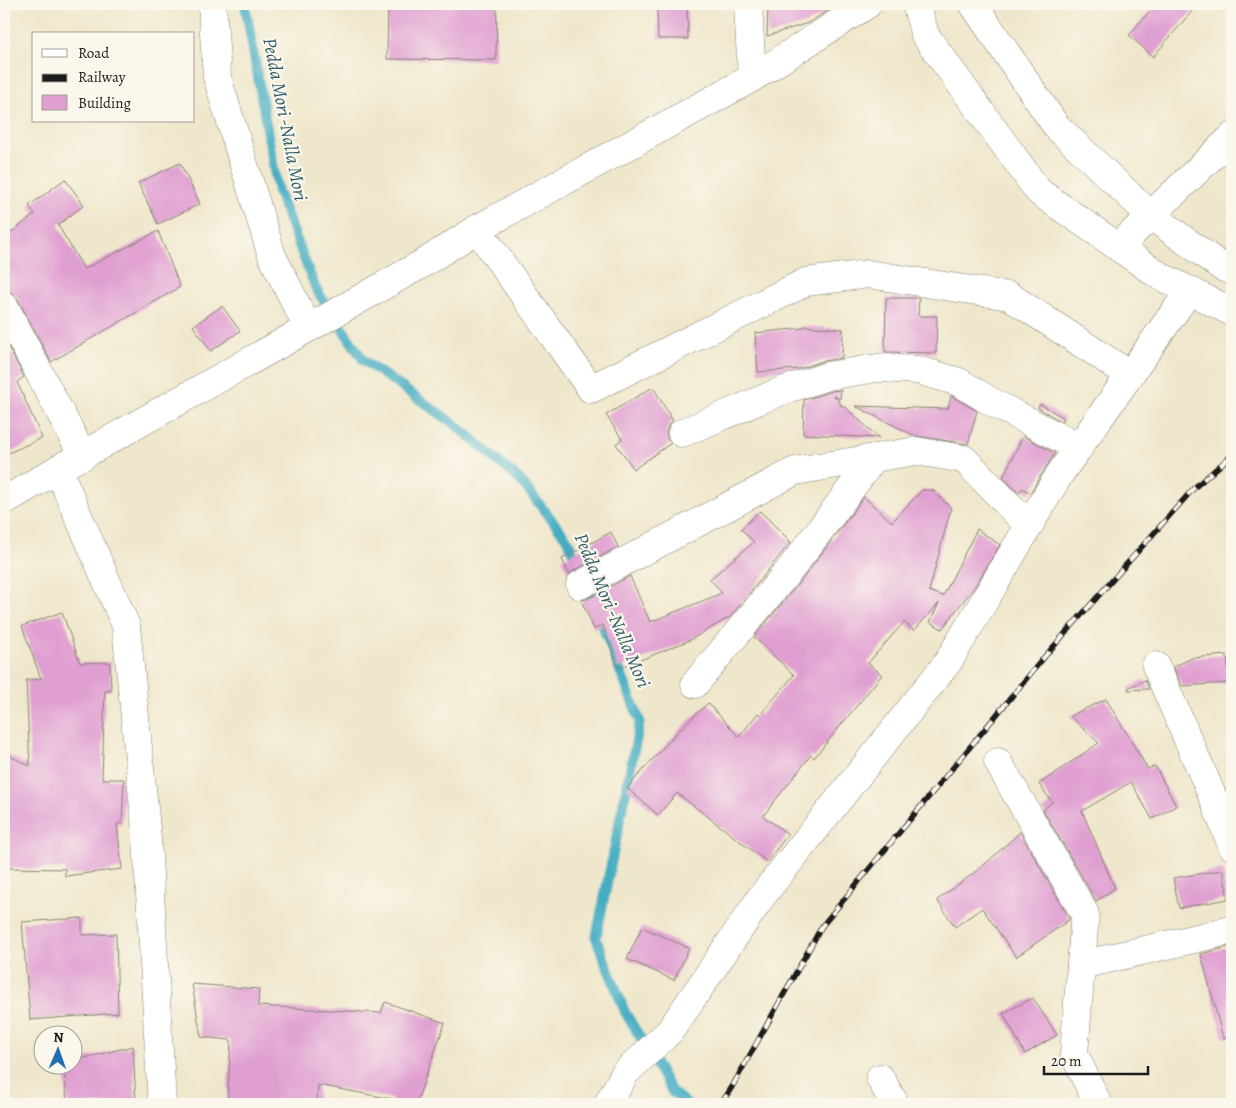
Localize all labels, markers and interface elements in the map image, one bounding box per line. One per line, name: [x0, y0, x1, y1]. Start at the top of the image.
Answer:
legend: [32, 32, 195, 122]
water label: Pedda Mori -Nalla Mori: [256, 35, 314, 203]
text: Road: [78, 43, 110, 63]
text: Railway: [78, 67, 126, 87]
text: Building: [78, 93, 131, 113]
water label: Pedda Mori -Nalla Mori: [568, 529, 656, 692]
north arrow: [32, 1026, 82, 1076]
text: N: [53, 1028, 64, 1047]
scale bar: [1044, 1043, 1147, 1075]
text: 20 m: [1051, 1051, 1082, 1071]

